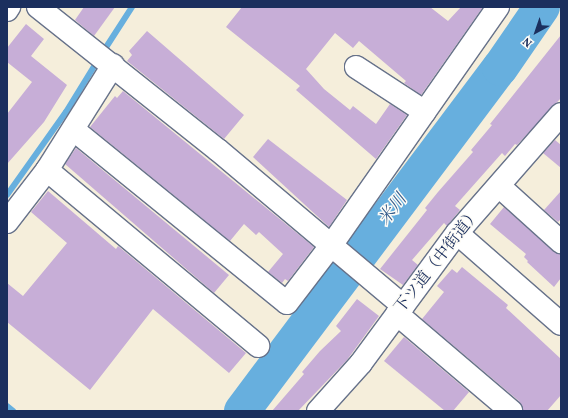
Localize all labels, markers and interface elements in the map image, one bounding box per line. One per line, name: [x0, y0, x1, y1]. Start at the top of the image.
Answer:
north arrow: [516, 12, 556, 52]
text: N: [520, 33, 536, 50]
water label: 米川: [375, 190, 411, 230]
street label: 下ツ道（中街道）: [391, 205, 485, 317]

